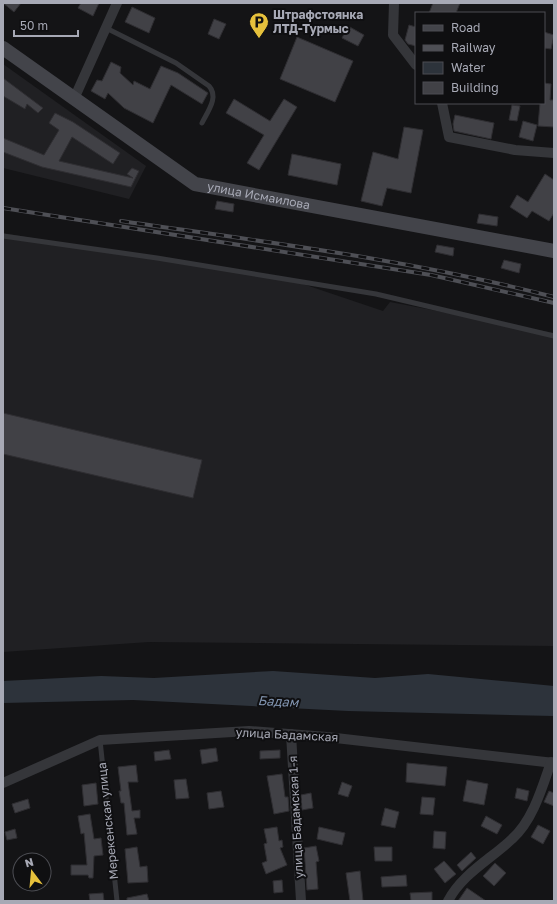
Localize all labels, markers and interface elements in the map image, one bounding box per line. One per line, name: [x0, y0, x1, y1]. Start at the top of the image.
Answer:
place label: Штрафстоянка ЛТД-Турмыс: [273, 7, 363, 36]
parking icon: Штрафстоянка ЛТД-Турмыс: [248, 11, 270, 39]
scale bar: [14, 12, 78, 38]
legend: [415, 12, 545, 104]
text: 50 m: [20, 18, 48, 33]
text: Road: [451, 20, 480, 35]
text: Railway: [451, 40, 496, 55]
text: Water: [451, 60, 485, 75]
text: Building: [451, 80, 499, 95]
street label: улица Исмаилова: [206, 178, 311, 212]
water label: Бадам: [257, 692, 300, 710]
street label: улица Бадамская: [235, 724, 339, 745]
street label: улица Бадамская 1-я: [285, 755, 306, 879]
street label: Мерекенская улица: [94, 762, 121, 880]
north arrow: [12, 852, 52, 892]
text: N: [23, 855, 35, 869]

